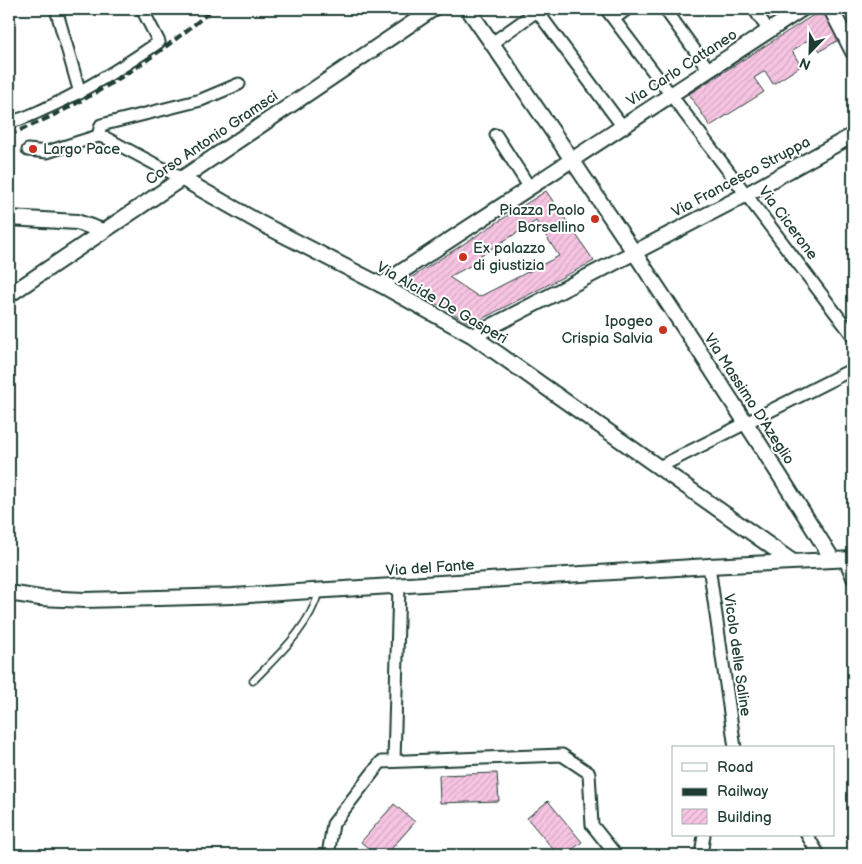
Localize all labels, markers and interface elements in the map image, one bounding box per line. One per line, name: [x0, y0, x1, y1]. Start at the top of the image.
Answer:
street label: Via Carlo Cattaneo: [623, 25, 741, 111]
north arrow: [784, 28, 834, 78]
text: N: [797, 54, 813, 73]
street label: Corso Antonio Gramsci: [142, 87, 282, 189]
street label: Via Francesco Struppa: [668, 132, 814, 222]
place label: Largo Pace: [43, 140, 120, 159]
marker: Largo Pace: [27, 143, 39, 155]
street label: Via Cicerone: [754, 182, 822, 264]
place label: Piazza Paolo Borsellino: [499, 201, 585, 237]
marker: Piazza Paolo Borsellino: [589, 213, 601, 225]
place label: Ex palazzo di giustizia: [473, 239, 546, 275]
marker: Ex palazzo di giustizia: [457, 251, 469, 263]
street label: Via Alcide De Gasperi: [373, 258, 511, 348]
place label: Ipogeo Crispia Salvia: [561, 312, 653, 348]
marker: Ipogeo Crispia Salvia: [657, 324, 669, 336]
street label: Via Massimo D'Azeglio: [699, 330, 799, 468]
street label: Via del Fante: [385, 555, 475, 581]
street label: Vicolo delle Saline: [719, 592, 755, 718]
legend: [672, 746, 834, 836]
text: Road: [717, 758, 753, 777]
text: Railway: [717, 782, 768, 801]
text: Building: [717, 808, 772, 827]

